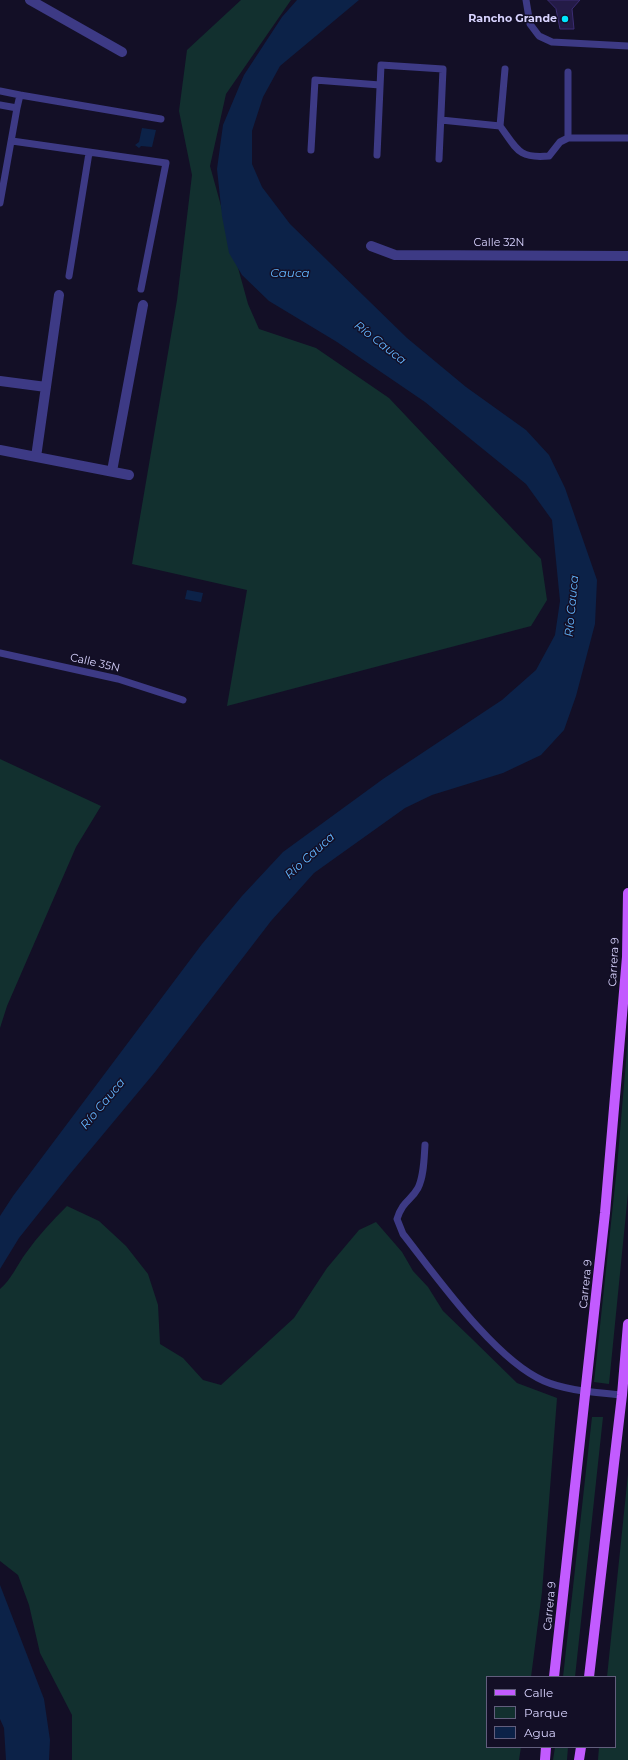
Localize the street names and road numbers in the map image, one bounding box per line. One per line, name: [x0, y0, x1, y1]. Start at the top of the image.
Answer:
street label: Calle 32N: [474, 236, 524, 250]
street label: Calle 35N: [69, 651, 121, 675]
street label: Carrera 9: [606, 937, 622, 987]
street label: Carrera 9: [577, 1259, 595, 1309]
street label: Carrera 9: [541, 1581, 559, 1631]

